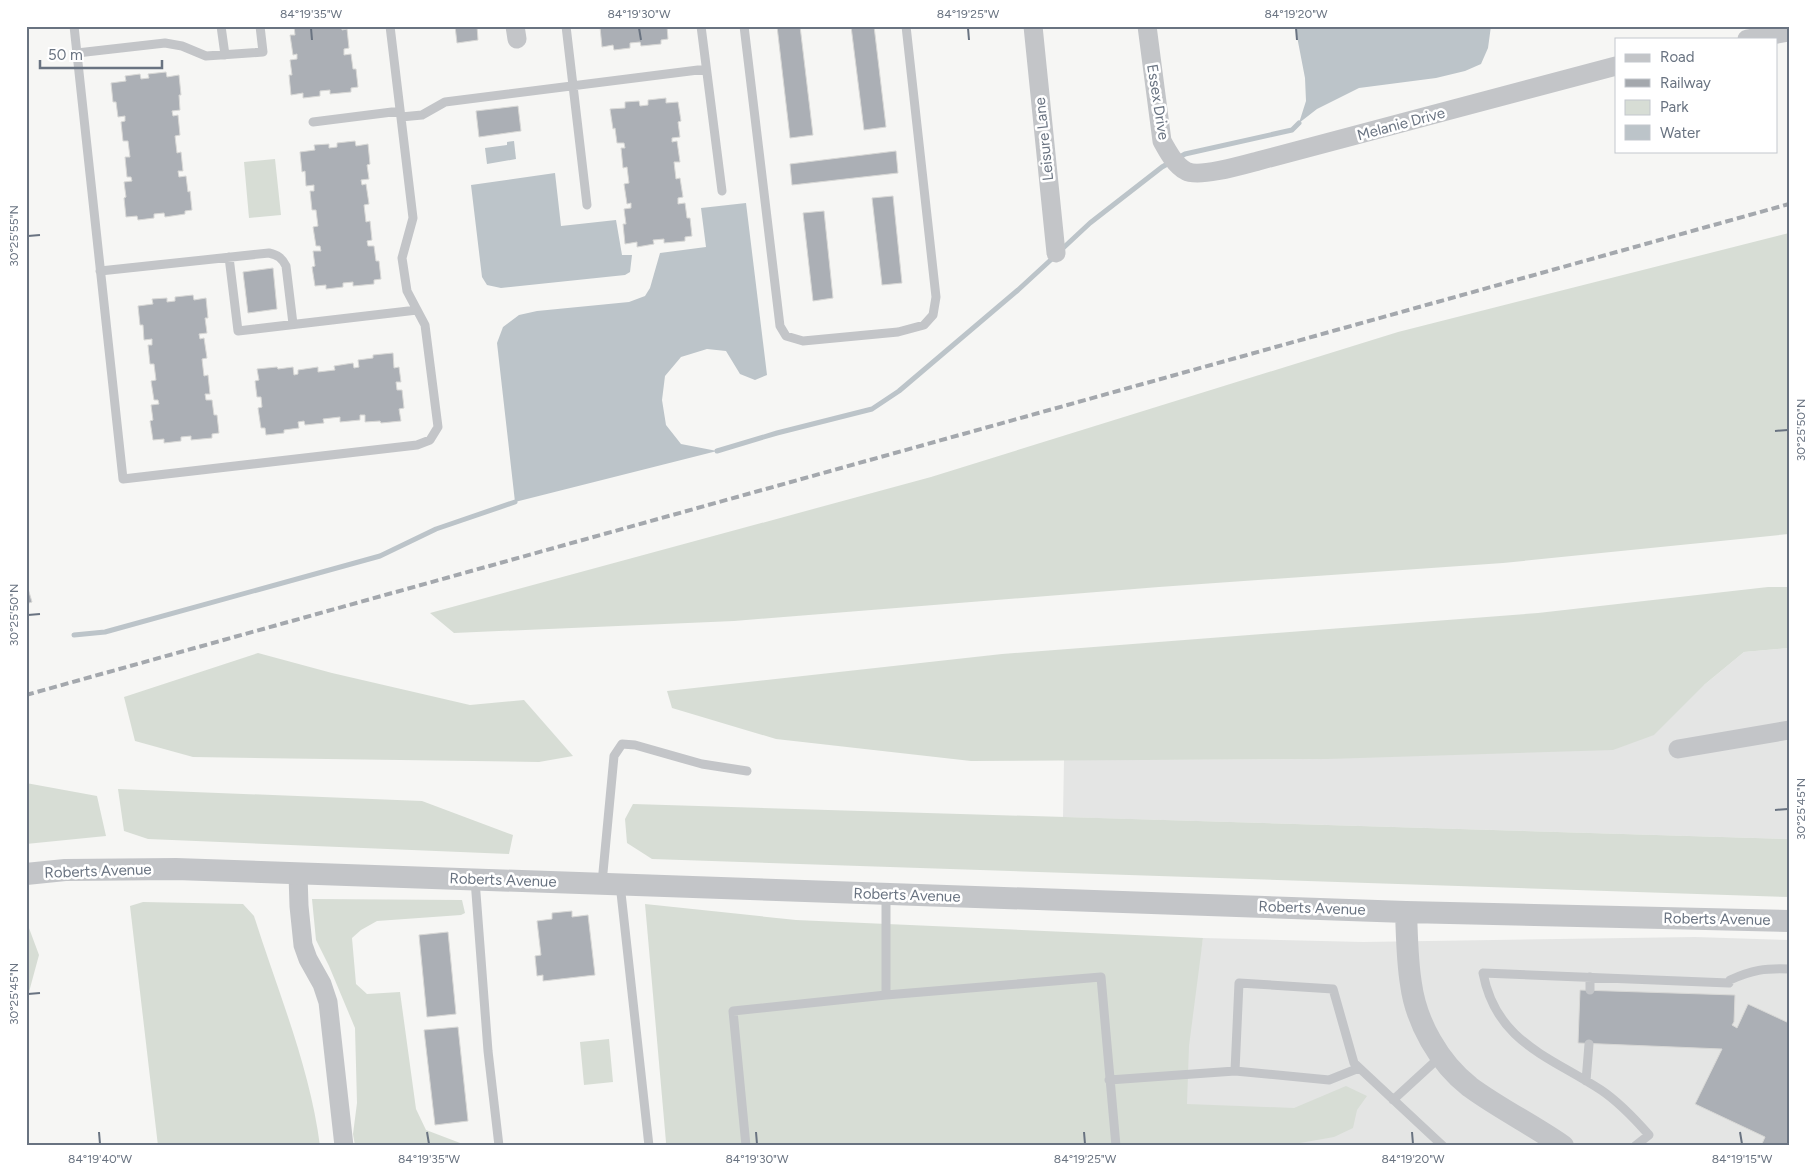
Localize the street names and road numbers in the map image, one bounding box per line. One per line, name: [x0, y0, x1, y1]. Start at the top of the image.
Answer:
street label: Essex Drive: [1143, 63, 1173, 141]
street label: Leisure Lane: [1031, 96, 1057, 182]
street label: Melanie Drive: [1355, 104, 1447, 144]
street label: Roberts Avenue: [44, 860, 152, 882]
street label: Roberts Avenue: [449, 869, 557, 891]
street label: Roberts Avenue: [853, 884, 961, 906]
street label: Roberts Avenue: [1258, 897, 1366, 919]
street label: Roberts Avenue: [1663, 909, 1771, 929]

